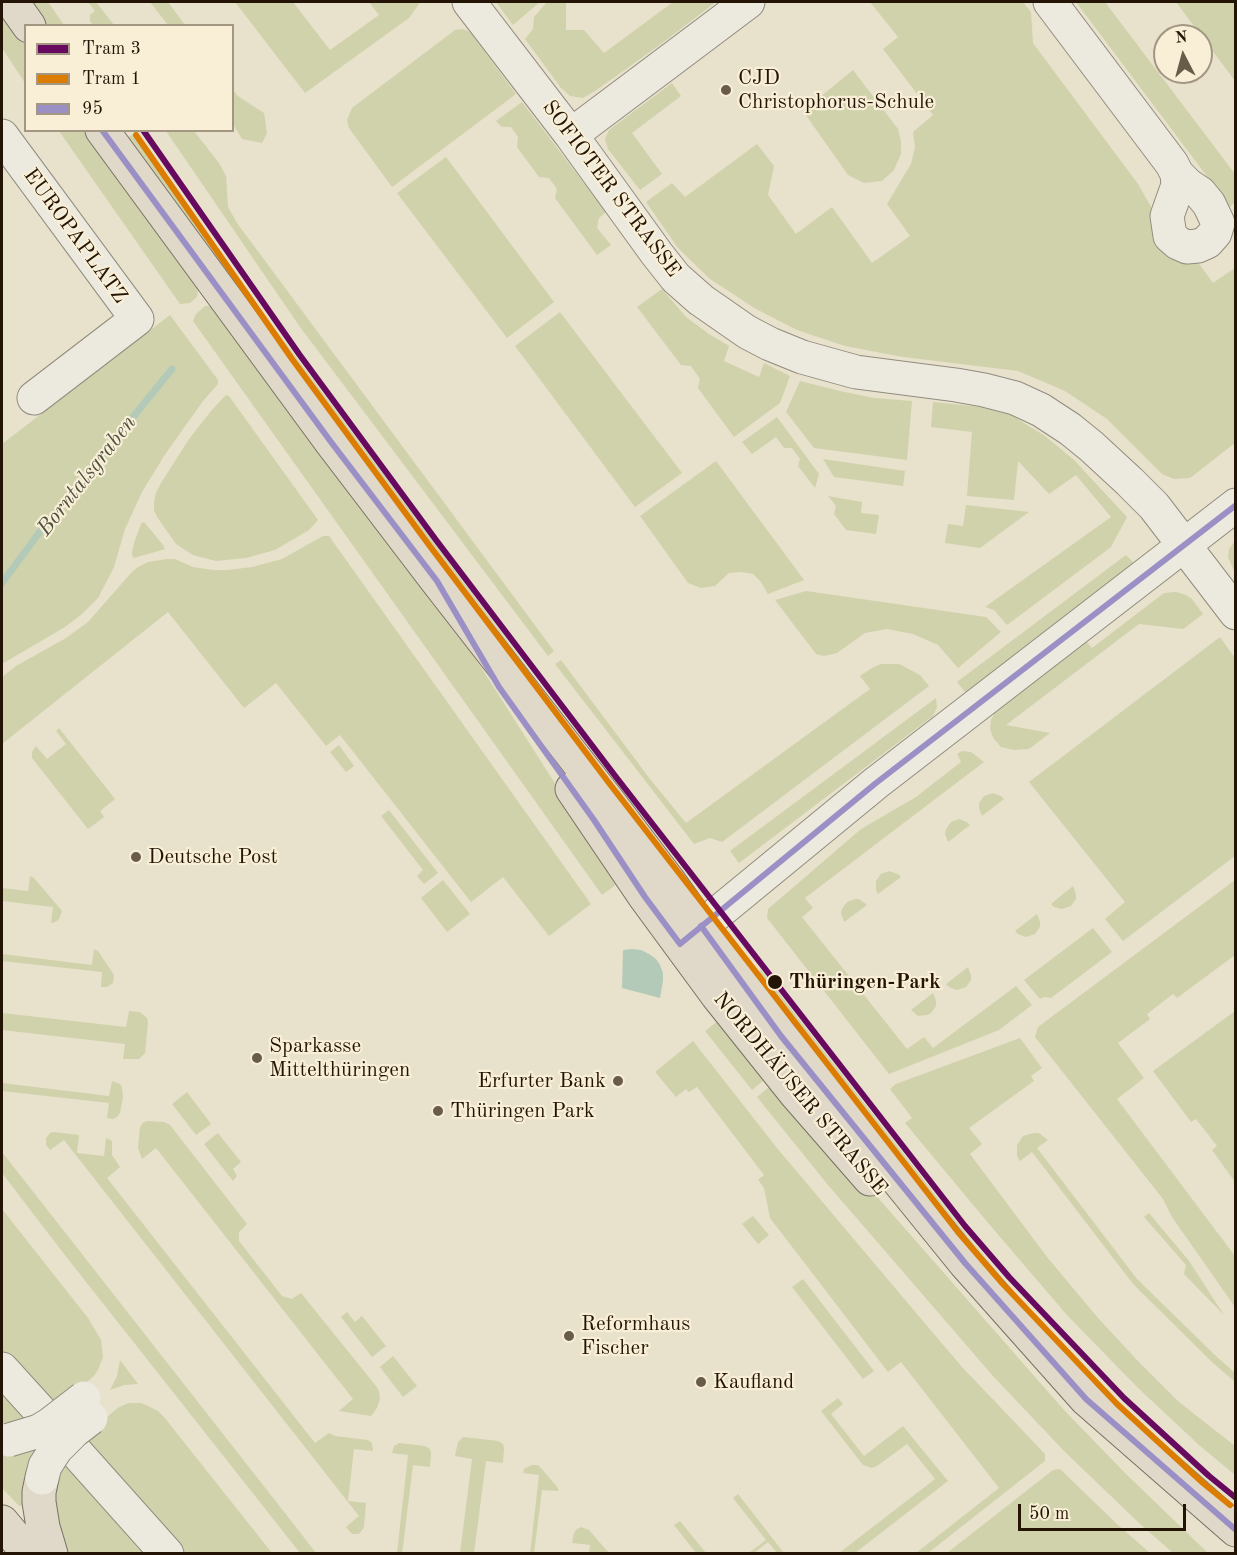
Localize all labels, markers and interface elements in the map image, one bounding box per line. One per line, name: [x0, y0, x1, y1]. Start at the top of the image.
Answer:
legend: [24, 24, 234, 132]
north arrow: [1153, 24, 1213, 84]
text: N: [1174, 29, 1188, 47]
text: Tram 3: [82, 40, 141, 58]
place label: CJD Christophorus-Schule: [738, 65, 934, 115]
text: Tram 1: [82, 70, 141, 88]
marker: CJD Christophorus-Schule: [719, 83, 733, 97]
street label: SOFIOTER STRASSE: [536, 96, 686, 282]
text: 95: [82, 100, 103, 118]
street label: EUROPAPLATZ: [18, 164, 132, 308]
water label: Borntalsgraben: [32, 410, 142, 542]
place label: Deutsche Post: [148, 844, 278, 870]
marker: Deutsche Post: [129, 850, 143, 864]
place label: Thüringen-Park: [789, 969, 941, 995]
marker: Thüringen-Park: [766, 973, 784, 991]
street label: NORDHÄUSER STRASSE: [708, 987, 892, 1201]
place label: Sparkasse Mittelthüringen: [269, 1033, 410, 1083]
marker: Sparkasse Mittelthüringen: [250, 1051, 264, 1065]
place label: Erfurter Bank: [478, 1068, 606, 1094]
marker: Erfurter Bank: [611, 1074, 625, 1088]
place label: Thüringen Park: [450, 1098, 595, 1124]
marker: Thüringen Park: [431, 1104, 445, 1118]
place label: Reformhaus Fischer: [581, 1311, 690, 1361]
marker: Reformhaus Fischer: [562, 1329, 576, 1343]
place label: Kaufland: [713, 1369, 794, 1395]
marker: Kaufland: [694, 1375, 708, 1389]
scale bar: [1021, 1492, 1189, 1530]
text: 50 m: [1029, 1505, 1069, 1523]

